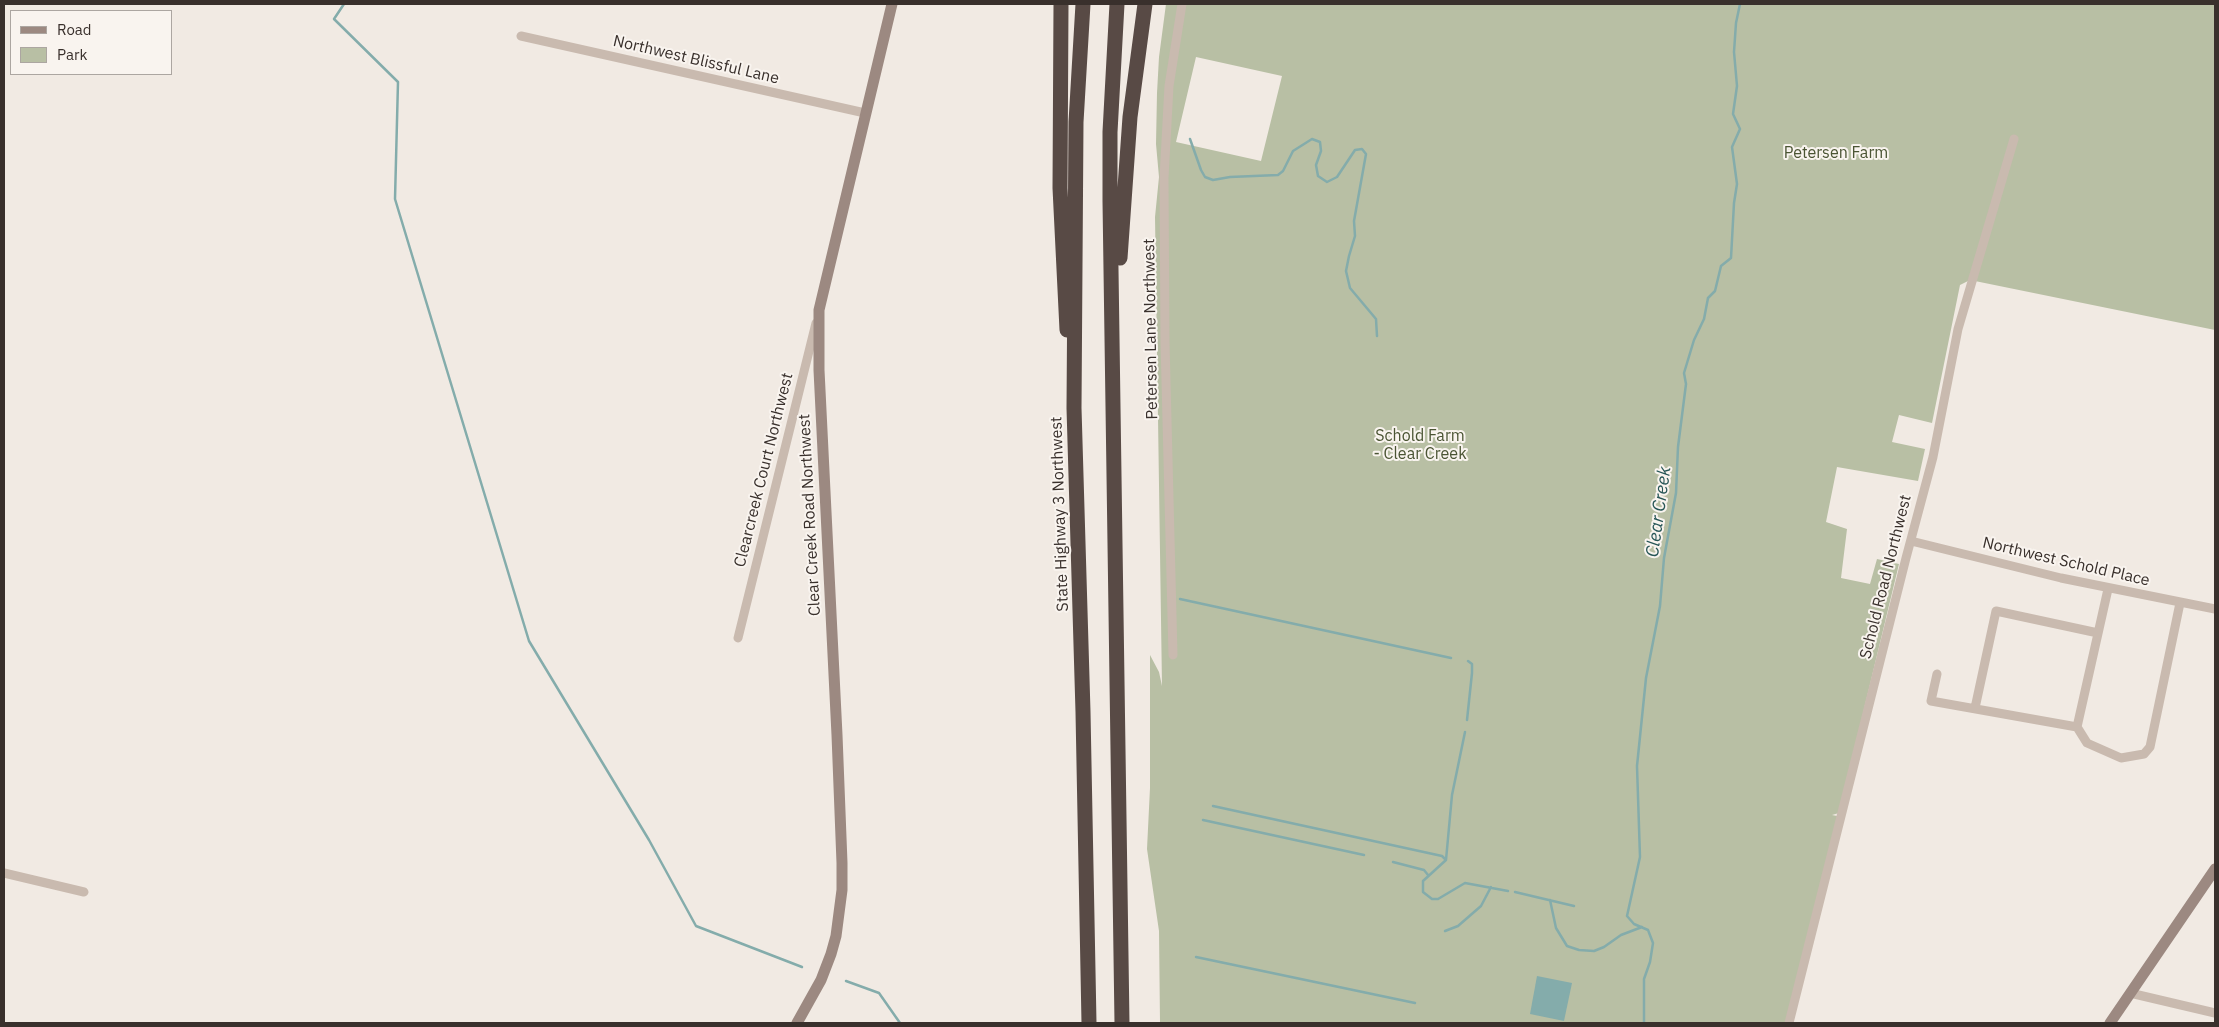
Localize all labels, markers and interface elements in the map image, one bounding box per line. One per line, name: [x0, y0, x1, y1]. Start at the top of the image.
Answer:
legend: [10, 10, 172, 75]
text: Road: [57, 20, 92, 39]
street label: Northwest Blissful Lane: [611, 32, 781, 88]
text: Park: [57, 45, 87, 64]
park label: Petersen Farm: [1784, 143, 1888, 163]
street label: Petersen Lane Northwest: [1140, 238, 1162, 420]
street label: Clearcreek Court Northwest: [731, 371, 797, 569]
street label: Clear Creek Road Northwest: [795, 413, 825, 617]
street label: State Highway 3 Northwest: [1047, 416, 1073, 612]
park label: Schold Farm - Clear Creek: [1373, 426, 1467, 464]
water label: Clear Creek: [1642, 465, 1676, 559]
street label: Schold Road Northwest: [1856, 493, 1916, 661]
street label: Northwest Schold Place: [1981, 533, 2151, 591]

